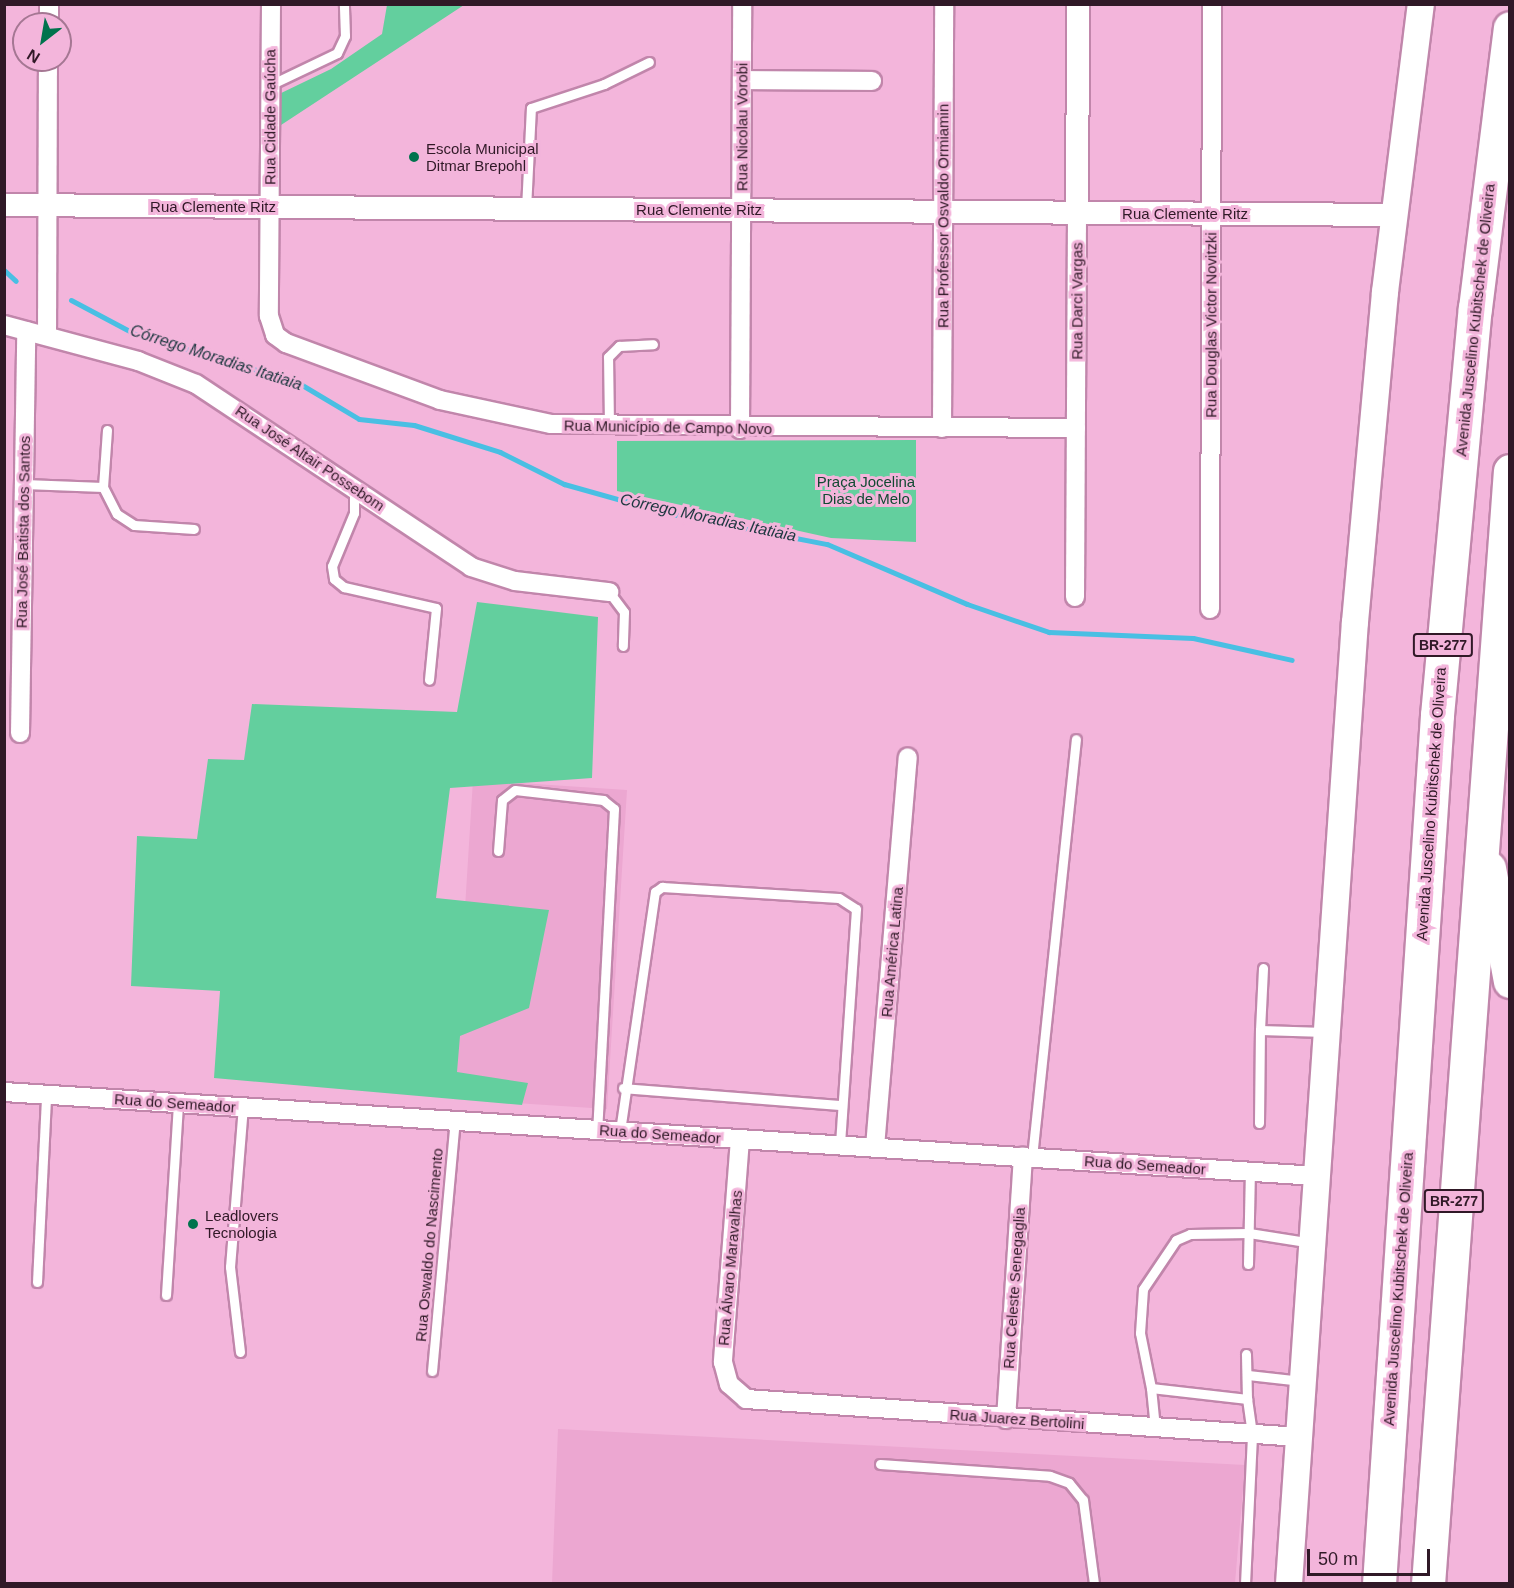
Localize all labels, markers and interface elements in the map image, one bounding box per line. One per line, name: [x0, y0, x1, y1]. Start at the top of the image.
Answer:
north arrow: [12, 12, 72, 72]
text: N: [24, 46, 43, 66]
street label: Rua Cidade Gaúcha: [261, 49, 279, 185]
street label: Rua Nicolau Vorobi: [733, 63, 751, 191]
street label: Rua Professor Osvaldo Ormiamin: [934, 104, 952, 328]
place label: Escola Municipal Ditmar Brepohl: [426, 139, 539, 174]
marker: Escola Municipal Ditmar Brepohl: [407, 150, 421, 164]
street label: Avenida Juscelino Kubitschek de Oliveira: [1452, 183, 1498, 457]
street label: Rua Clemente Ritz: [150, 198, 276, 216]
street label: Rua Clemente Ritz: [636, 201, 762, 219]
street label: Rua Clemente Ritz: [1122, 205, 1248, 223]
street label: Rua Douglas Victor Novitzki: [1202, 232, 1220, 418]
street label: Rua Darci Vargas: [1068, 242, 1086, 360]
water label: Córrego Moradias Itatiaia: [128, 321, 304, 395]
street label: Rua José Altair Possebom: [232, 401, 388, 515]
street label: Rua Município de Campo Novo: [564, 416, 772, 438]
street label: Rua José Batista dos Santos: [12, 436, 34, 628]
park label: Praça Jocelina Dias de Melo: [817, 472, 915, 507]
water label: Córrego Moradias Itatiaia: [618, 490, 798, 546]
road number: BR-277: [1412, 634, 1474, 656]
street label: Avenida Juscelino Kubitschek de Oliveira: [1412, 667, 1450, 941]
street label: Rua América Latina: [877, 886, 907, 1018]
street label: Rua do Semeador: [114, 1090, 236, 1116]
street label: Rua do Semeador: [599, 1121, 721, 1147]
street label: Rua Oswaldo do Nascimento: [412, 1147, 446, 1343]
street label: Rua do Semeador: [1084, 1152, 1206, 1178]
street label: Avenida Juscelino Kubitschek de Oliveira: [1379, 1152, 1417, 1426]
street label: Rua Álvaro Maravalhas: [714, 1190, 746, 1346]
road number: BR-277: [1422, 1190, 1486, 1212]
place label: Leadlovers Tecnologia: [205, 1206, 278, 1241]
street label: Rua Celeste Senegaglia: [999, 1207, 1029, 1369]
marker: Leadlovers Tecnologia: [186, 1217, 200, 1231]
street label: Rua Juarez Bertolini: [949, 1405, 1085, 1433]
scale bar: [1310, 1537, 1433, 1575]
text: 50 m: [1318, 1549, 1358, 1569]

